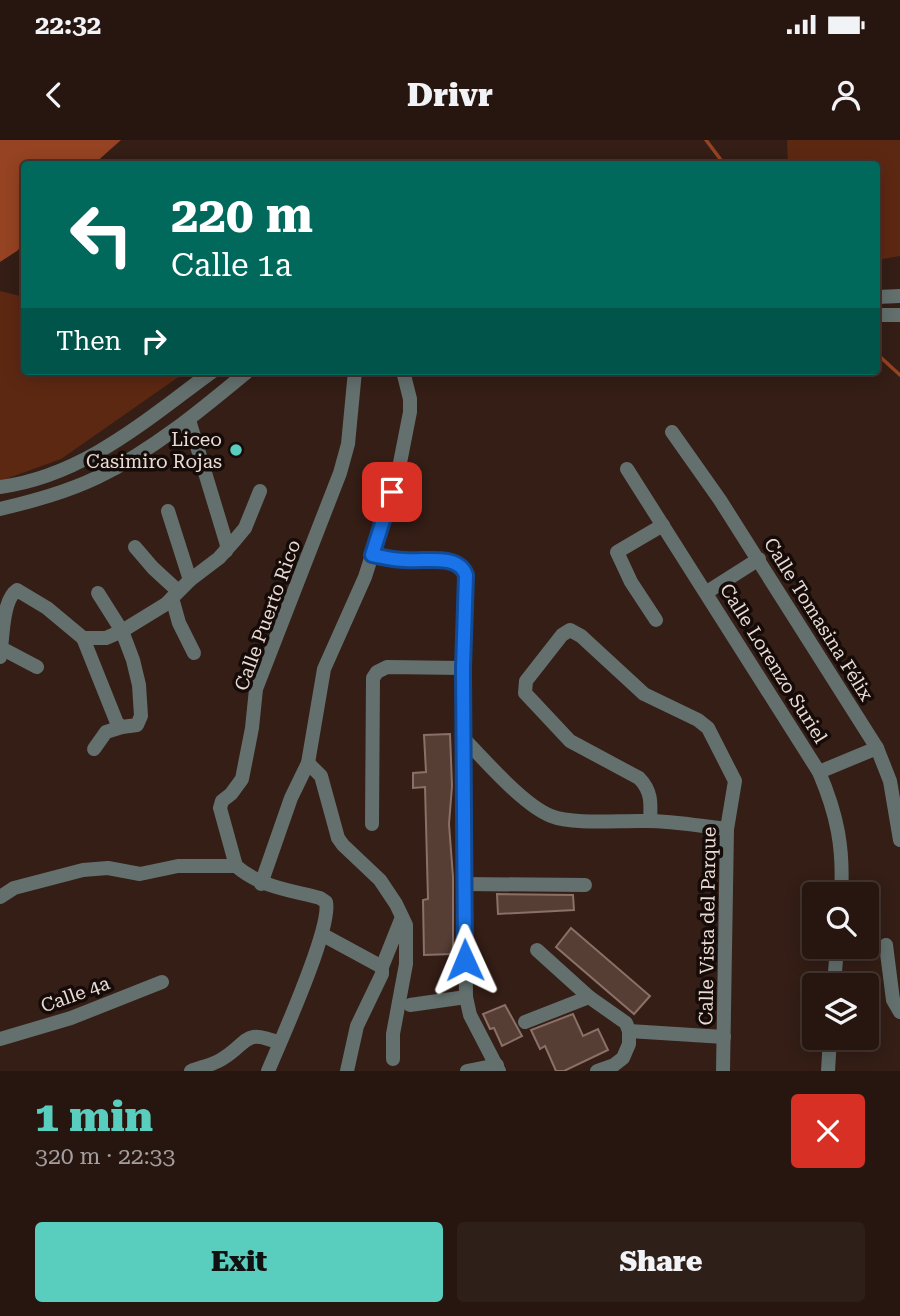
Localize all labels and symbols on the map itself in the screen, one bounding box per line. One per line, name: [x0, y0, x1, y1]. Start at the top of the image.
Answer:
place label: Liceo Casimiro Rojas: [86, 428, 222, 473]
marker: Liceo Casimiro Rojas: [228, 442, 244, 458]
pin: [362, 462, 422, 522]
street label: Calle Tomasina Félix: [759, 534, 878, 705]
street label: Calle Puerto Rico: [230, 537, 305, 694]
street label: Calle Lorenzo Suriel: [715, 579, 832, 747]
street label: Calle Vista del Parque: [694, 827, 721, 1025]
position arrow: [428, 923, 502, 997]
street label: Calle 4a: [37, 971, 114, 1018]

